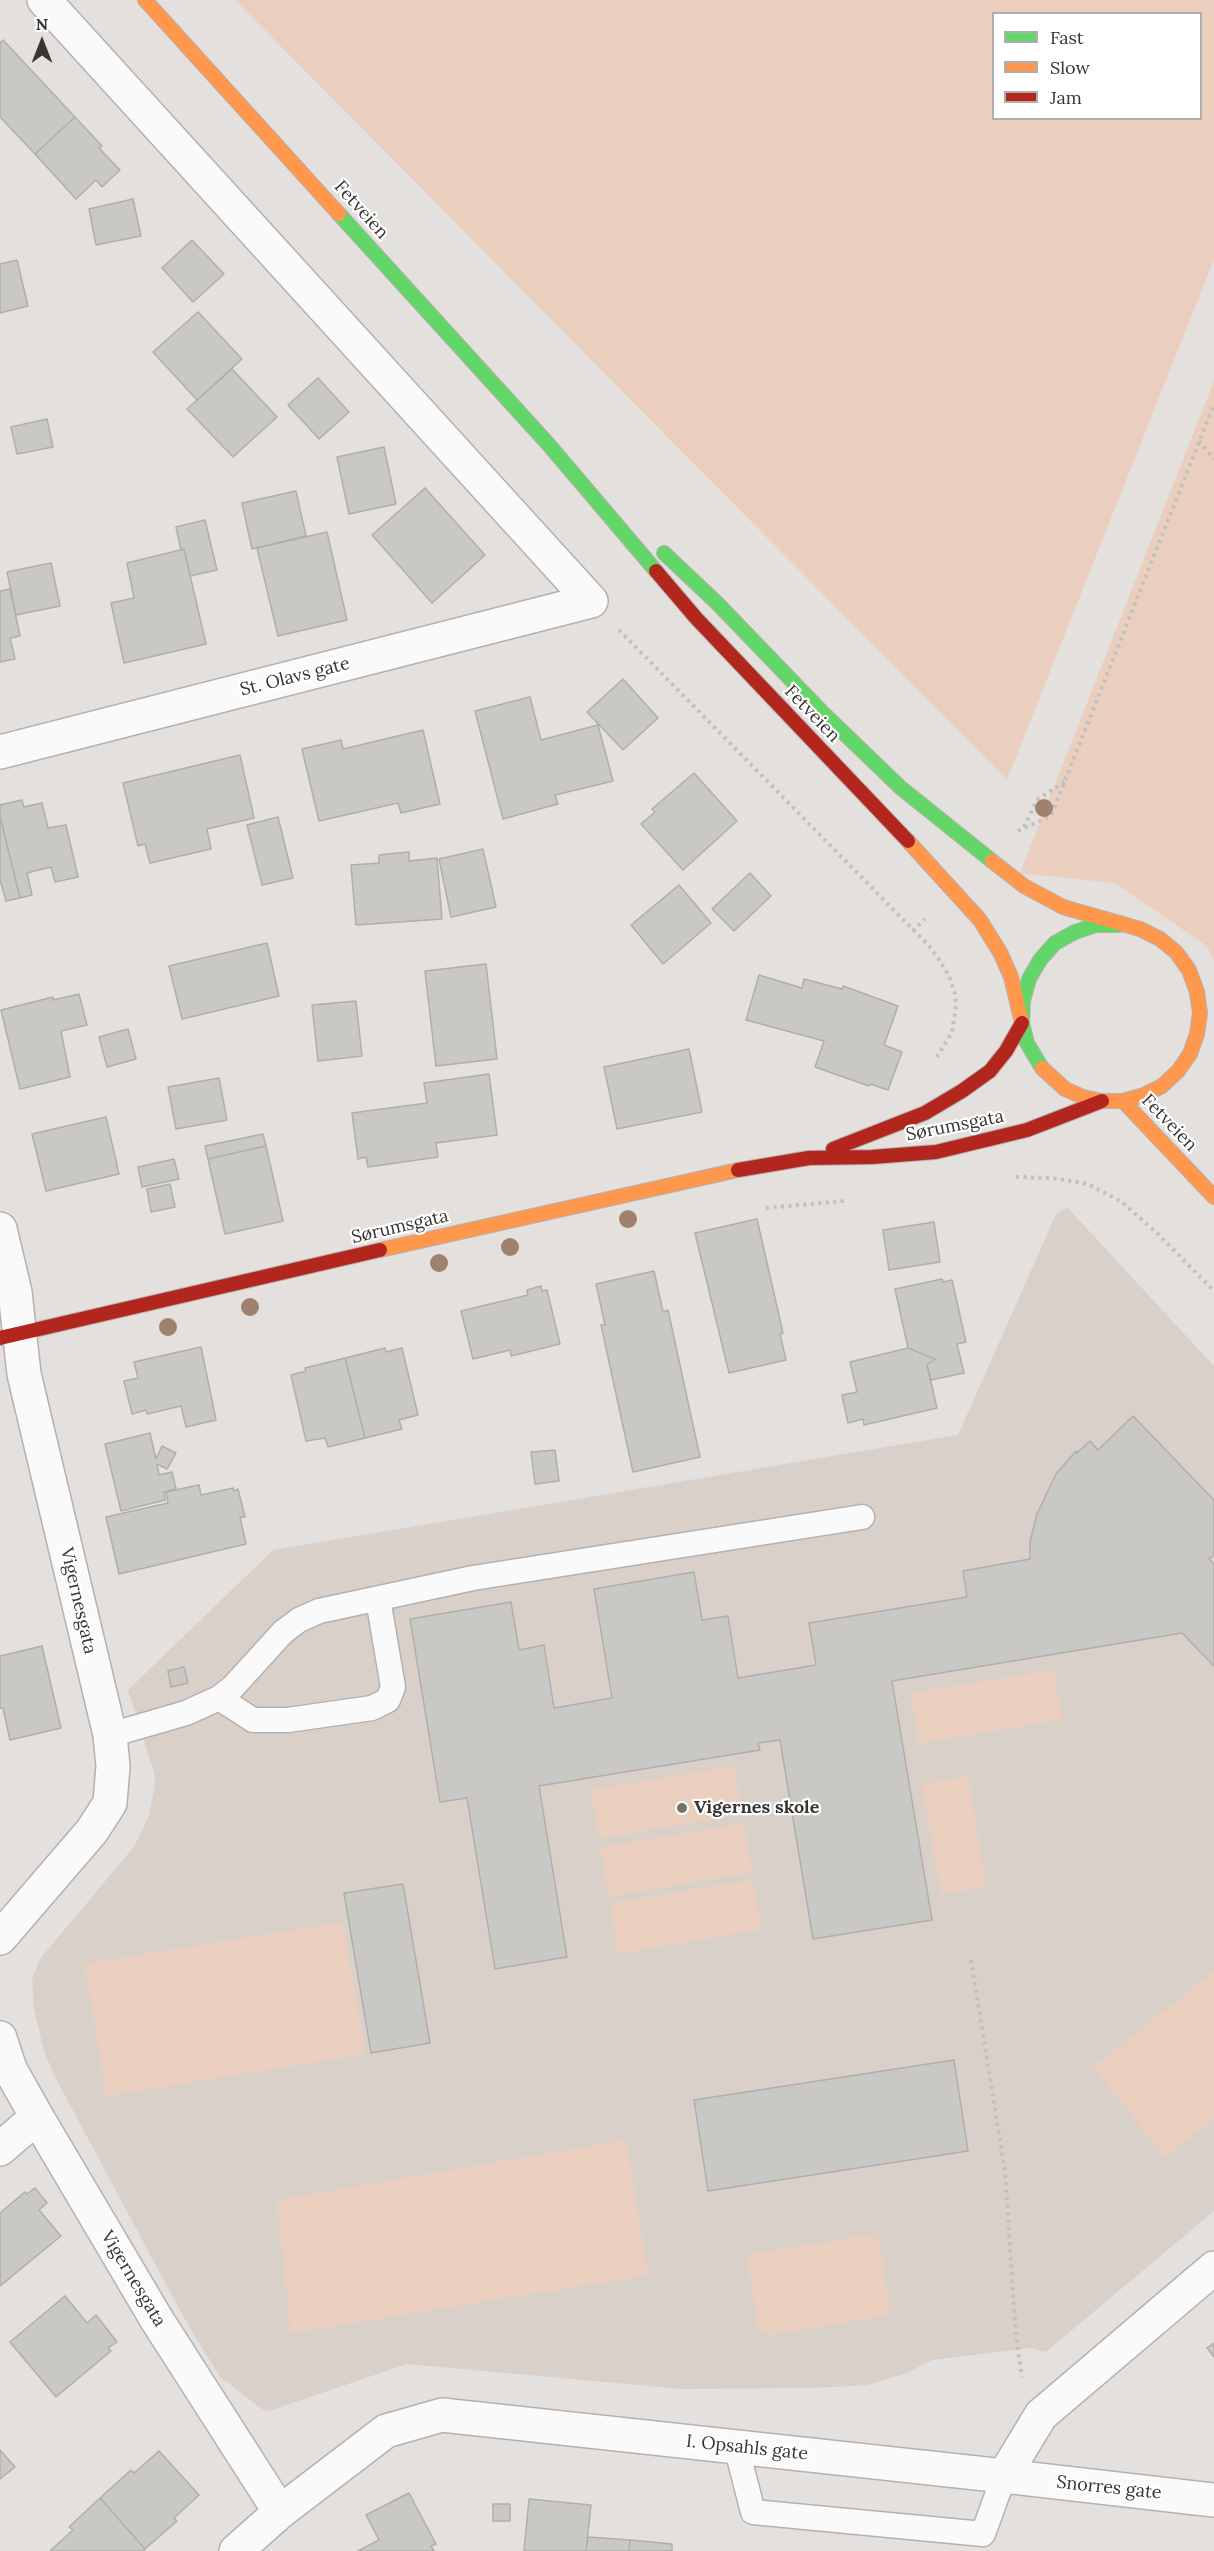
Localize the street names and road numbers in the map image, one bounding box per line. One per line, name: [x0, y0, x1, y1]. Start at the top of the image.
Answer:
street label: Fetveien: [329, 176, 393, 244]
street label: St. Olavs gate: [238, 653, 352, 701]
street label: Fetveien: [780, 681, 844, 747]
street label: Fetveien: [1137, 1090, 1201, 1156]
street label: Sørumsgata: [904, 1106, 1006, 1146]
street label: Sørumsgata: [349, 1205, 451, 1249]
street label: Vigernesgata: [55, 1546, 101, 1656]
street label: Vigernesgata: [96, 2227, 170, 2331]
street label: I. Opsahls gate: [685, 2431, 809, 2465]
street label: Snorres gate: [1055, 2472, 1163, 2504]

